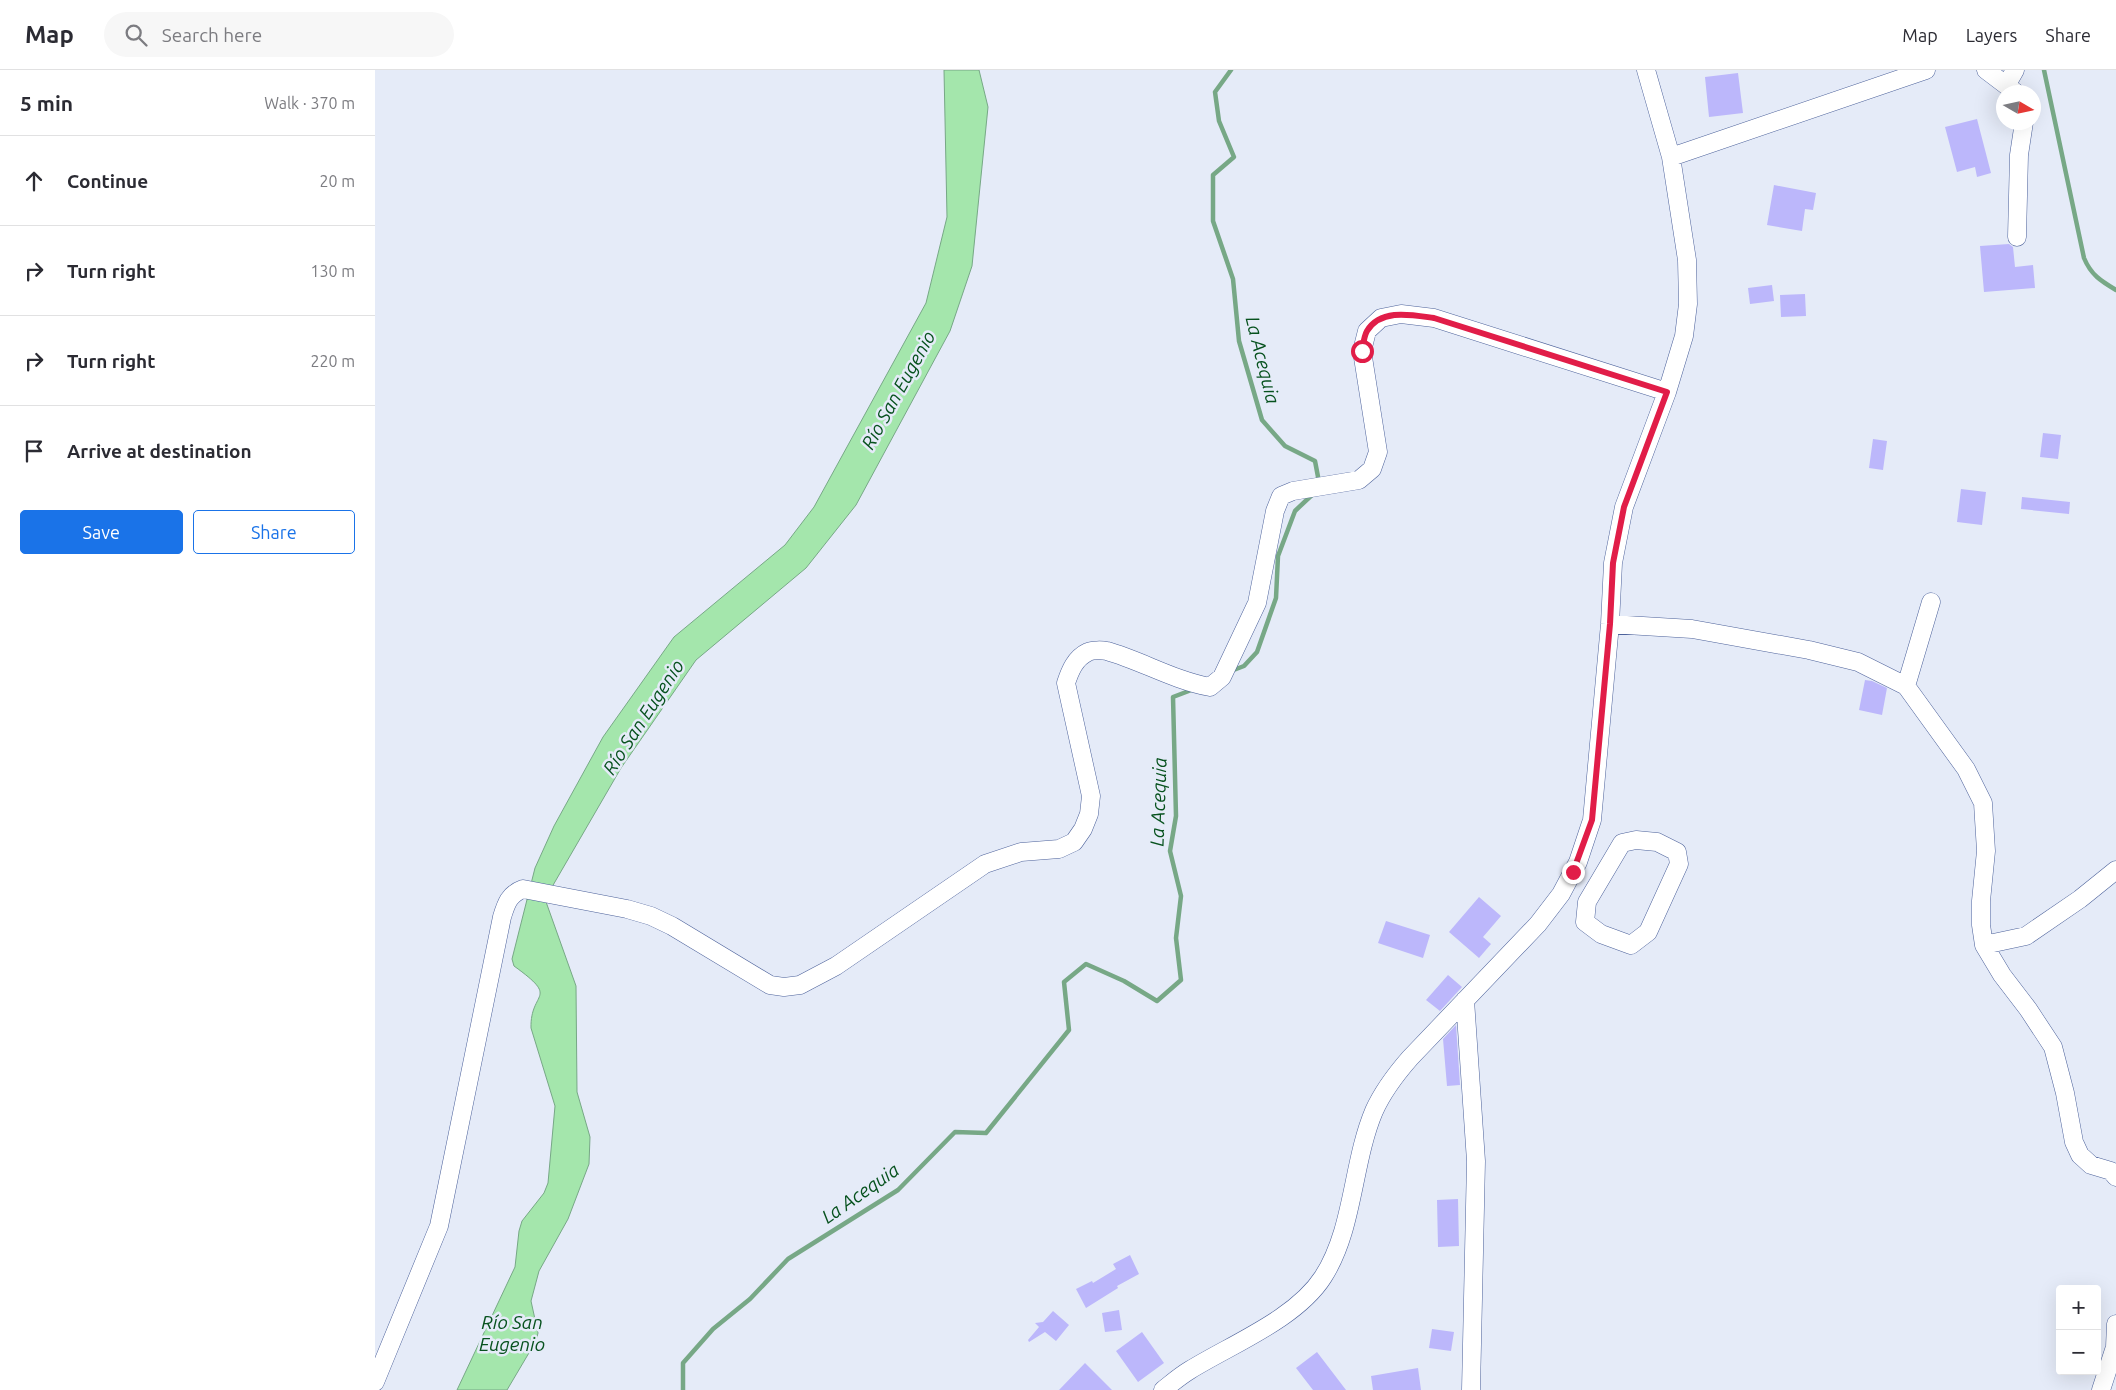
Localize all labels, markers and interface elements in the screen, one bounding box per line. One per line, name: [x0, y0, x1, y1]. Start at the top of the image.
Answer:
search box: [104, 12, 454, 57]
text: Map: [25, 21, 74, 48]
icon: search: [122, 21, 150, 49]
text: Search here: [162, 24, 262, 46]
text: Map: [1902, 25, 1938, 45]
text: Layers: [1966, 25, 2017, 45]
text: Share: [2045, 25, 2091, 45]
north arrow: [1996, 85, 2041, 130]
text: 5 min: [20, 91, 73, 115]
text: Walk · 370 m: [264, 94, 355, 112]
icon: ahead: [20, 167, 48, 195]
text: Continue: [67, 170, 148, 192]
text: 20 m: [319, 172, 355, 190]
icon: right: [20, 257, 48, 285]
text: Turn right: [67, 260, 155, 282]
text: 130 m: [310, 262, 355, 280]
water label: La Acequia: [1242, 314, 1284, 406]
water label: Río San Eugenio: [856, 327, 940, 453]
route start: [1351, 340, 1374, 363]
icon: right: [20, 347, 48, 375]
text: Turn right: [67, 350, 155, 372]
text: 220 m: [310, 352, 355, 370]
icon: arrive: [20, 437, 48, 465]
text: Arrive at destination: [67, 440, 252, 462]
button: Save: [20, 510, 183, 554]
button: Share: [193, 510, 355, 554]
water label: Río San Eugenio: [598, 656, 688, 778]
water label: La Acequia: [1145, 757, 1171, 847]
route end: [1562, 861, 1585, 884]
water label: La Acequia: [817, 1158, 903, 1228]
map controls: [2056, 1285, 2101, 1375]
button: +: [2056, 1285, 2101, 1330]
water label: Río San Eugenio: [479, 1311, 545, 1355]
button: −: [2056, 1330, 2101, 1375]

